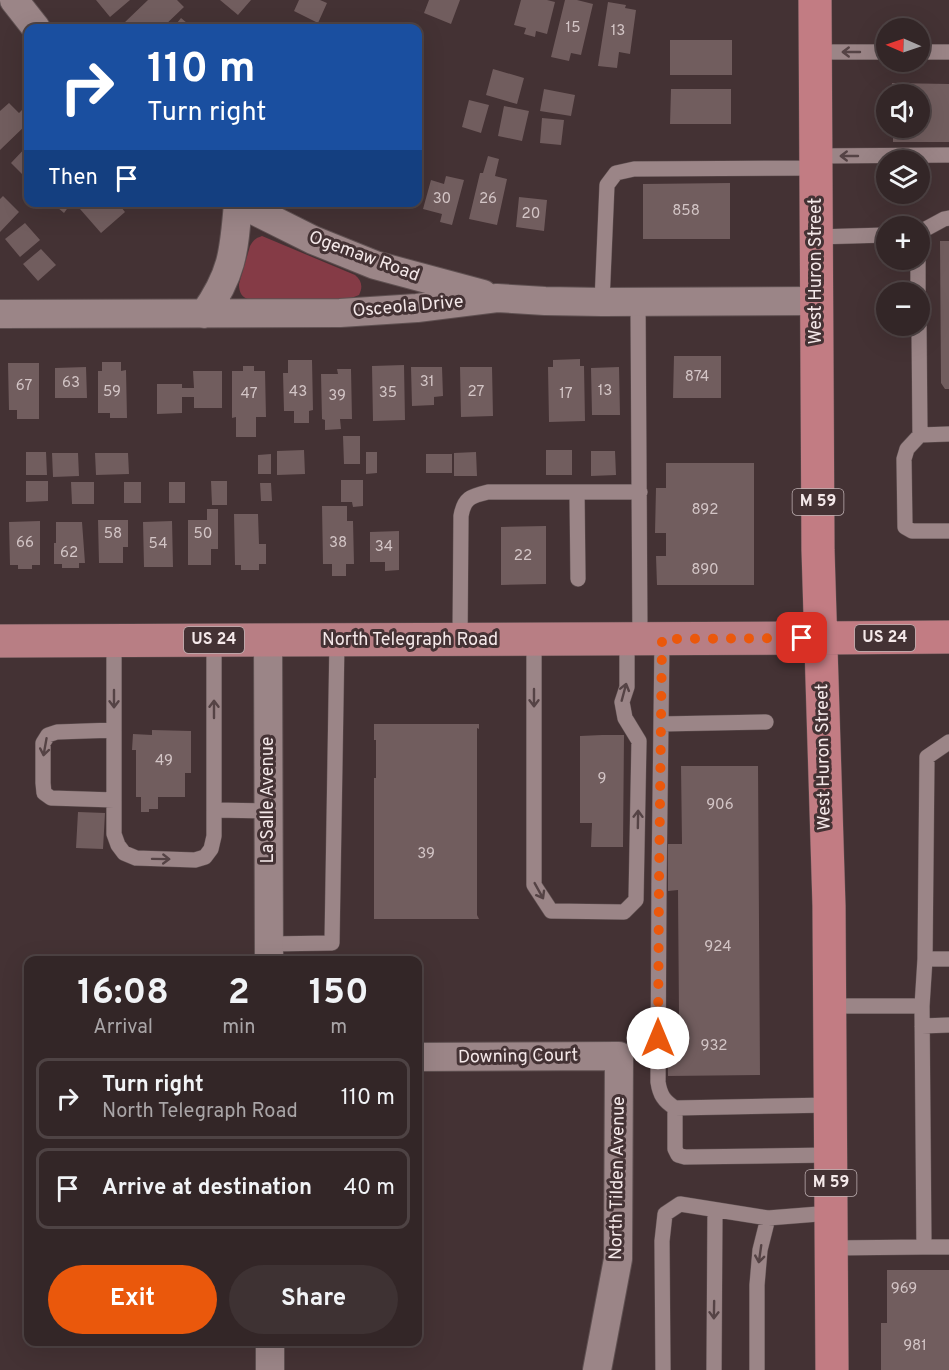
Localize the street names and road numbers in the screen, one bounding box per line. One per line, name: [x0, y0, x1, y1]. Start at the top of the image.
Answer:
street label: West Huron Street: [805, 198, 828, 344]
street label: Ogemaw Road: [305, 226, 423, 288]
street label: Osceola Drive: [352, 291, 464, 323]
road number: M 59: [792, 489, 844, 515]
road number: US 24: [855, 625, 915, 651]
road number: US 24: [184, 627, 244, 653]
street label: North Telegraph Road: [322, 629, 498, 652]
street label: West Huron Street: [811, 683, 837, 831]
street label: La Salle Avenue: [257, 737, 280, 863]
street label: Downing Court: [458, 1044, 578, 1070]
street label: North Tilden Avenue: [605, 1096, 631, 1260]
road number: M 59: [806, 1170, 856, 1196]

